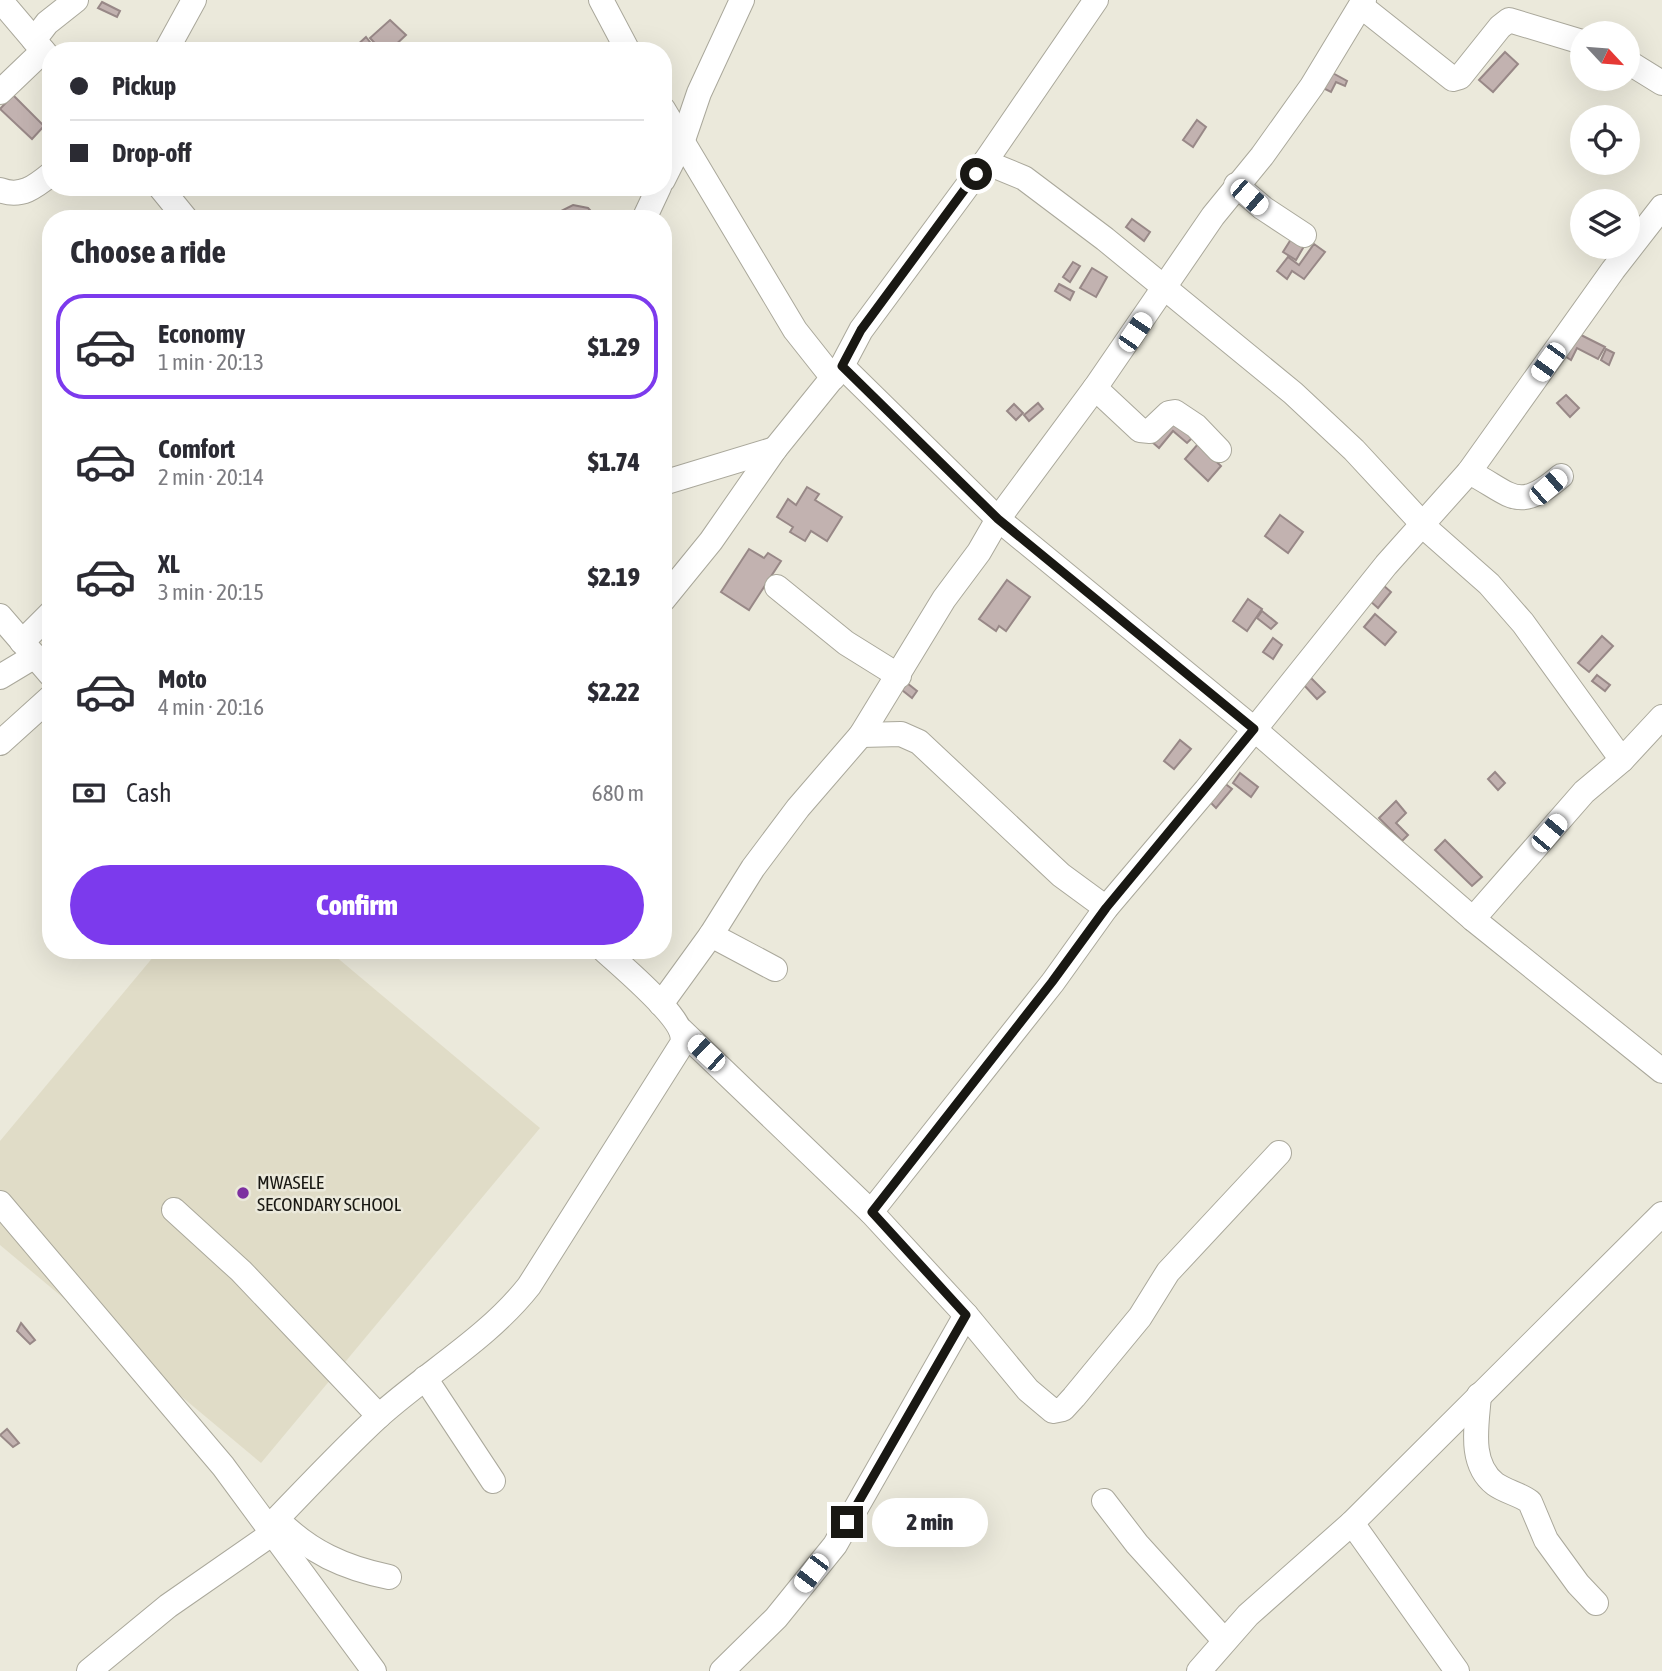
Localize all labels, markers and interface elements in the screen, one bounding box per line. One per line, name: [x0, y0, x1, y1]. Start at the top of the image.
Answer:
north arrow: [1570, 21, 1640, 91]
map controls: [1570, 21, 1640, 259]
text: Pickup: [112, 71, 176, 101]
button: locate: [1570, 105, 1640, 175]
text: Drop-off: [112, 138, 192, 168]
route start: [960, 158, 992, 190]
car: [1227, 175, 1272, 219]
button: layers: [1570, 189, 1640, 259]
text: Choose a ride: [70, 233, 226, 270]
car: [1115, 309, 1156, 355]
icon: car: [74, 315, 137, 378]
text: Economy: [158, 319, 245, 349]
text: $1.29: [588, 332, 640, 362]
car: [1528, 339, 1569, 385]
text: 1 min · 20:13: [158, 349, 264, 375]
icon: car: [74, 430, 137, 493]
text: Comfort: [158, 434, 235, 464]
text: $1.74: [588, 447, 640, 477]
text: 2 min · 20:14: [158, 464, 264, 490]
car: [1526, 465, 1571, 509]
icon: car: [74, 545, 137, 608]
text: XL: [158, 549, 180, 579]
text: $2.19: [588, 562, 640, 592]
text: 3 min · 20:15: [158, 579, 264, 605]
icon: car: [74, 660, 137, 723]
text: Moto: [158, 664, 207, 694]
text: $2.22: [588, 677, 640, 707]
text: 4 min · 20:16: [158, 694, 264, 720]
icon: cash: [70, 774, 108, 812]
text: Cash: [126, 778, 172, 808]
text: 680 m: [592, 780, 644, 806]
car: [1528, 810, 1571, 856]
button: Confirm: [70, 865, 644, 945]
car: [684, 1031, 729, 1075]
place label: MWASELE SECONDARY SCHOOL: [257, 1171, 402, 1215]
marker: MWASELE SECONDARY SCHOOL: [235, 1185, 251, 1201]
callout: 2 min: [872, 1498, 987, 1546]
route end: [831, 1506, 863, 1538]
text: 2 min: [907, 1509, 953, 1535]
car: [790, 1550, 833, 1596]

